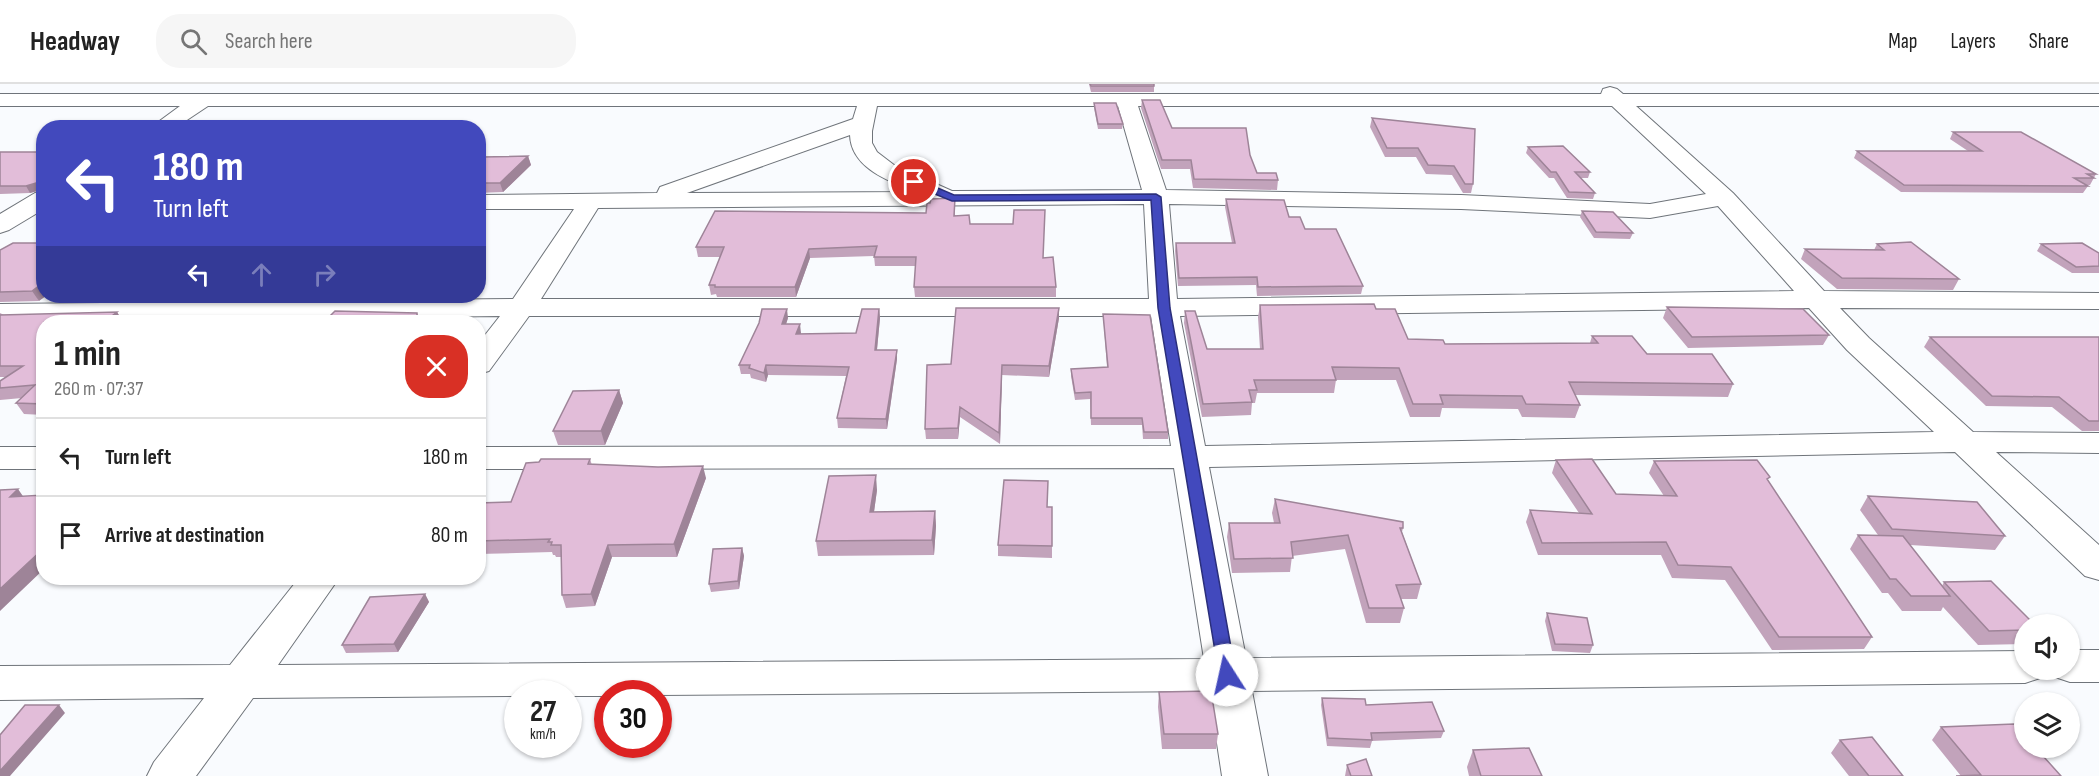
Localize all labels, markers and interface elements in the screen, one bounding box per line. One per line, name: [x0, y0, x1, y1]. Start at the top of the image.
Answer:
search box: [156, 14, 576, 68]
text: Headway: [30, 25, 120, 58]
icon: search: [177, 25, 210, 58]
text: Search here: [225, 28, 312, 55]
text: Map: [1888, 29, 1917, 54]
text: Layers: [1950, 29, 1996, 54]
text: Share: [2029, 29, 2069, 54]
text: 180 m: [153, 142, 244, 193]
icon: left: [54, 144, 132, 222]
pin: [888, 156, 939, 207]
icon: arrive: [897, 165, 930, 198]
text: Turn left: [153, 193, 229, 225]
icon: left: [182, 258, 215, 291]
icon: ahead: [245, 258, 278, 291]
icon: right: [308, 258, 341, 291]
text: 1 min: [54, 333, 121, 376]
button: close: [405, 335, 468, 398]
text: 260 m · 07:37: [54, 377, 143, 401]
icon: left: [54, 441, 87, 474]
text: Turn left: [105, 444, 171, 471]
text: 180 m: [423, 444, 468, 471]
icon: arrive: [54, 519, 87, 552]
text: Arrive at destination: [105, 522, 264, 549]
text: 80 m: [431, 522, 468, 549]
map controls: [2014, 614, 2080, 758]
button: sound: [2014, 614, 2080, 680]
position arrow: [1195, 643, 1259, 707]
speed limit sign: 30: [594, 680, 672, 758]
button: layers: [2014, 692, 2080, 758]
text: 27: [530, 694, 556, 730]
text: km/h: [530, 725, 556, 744]

